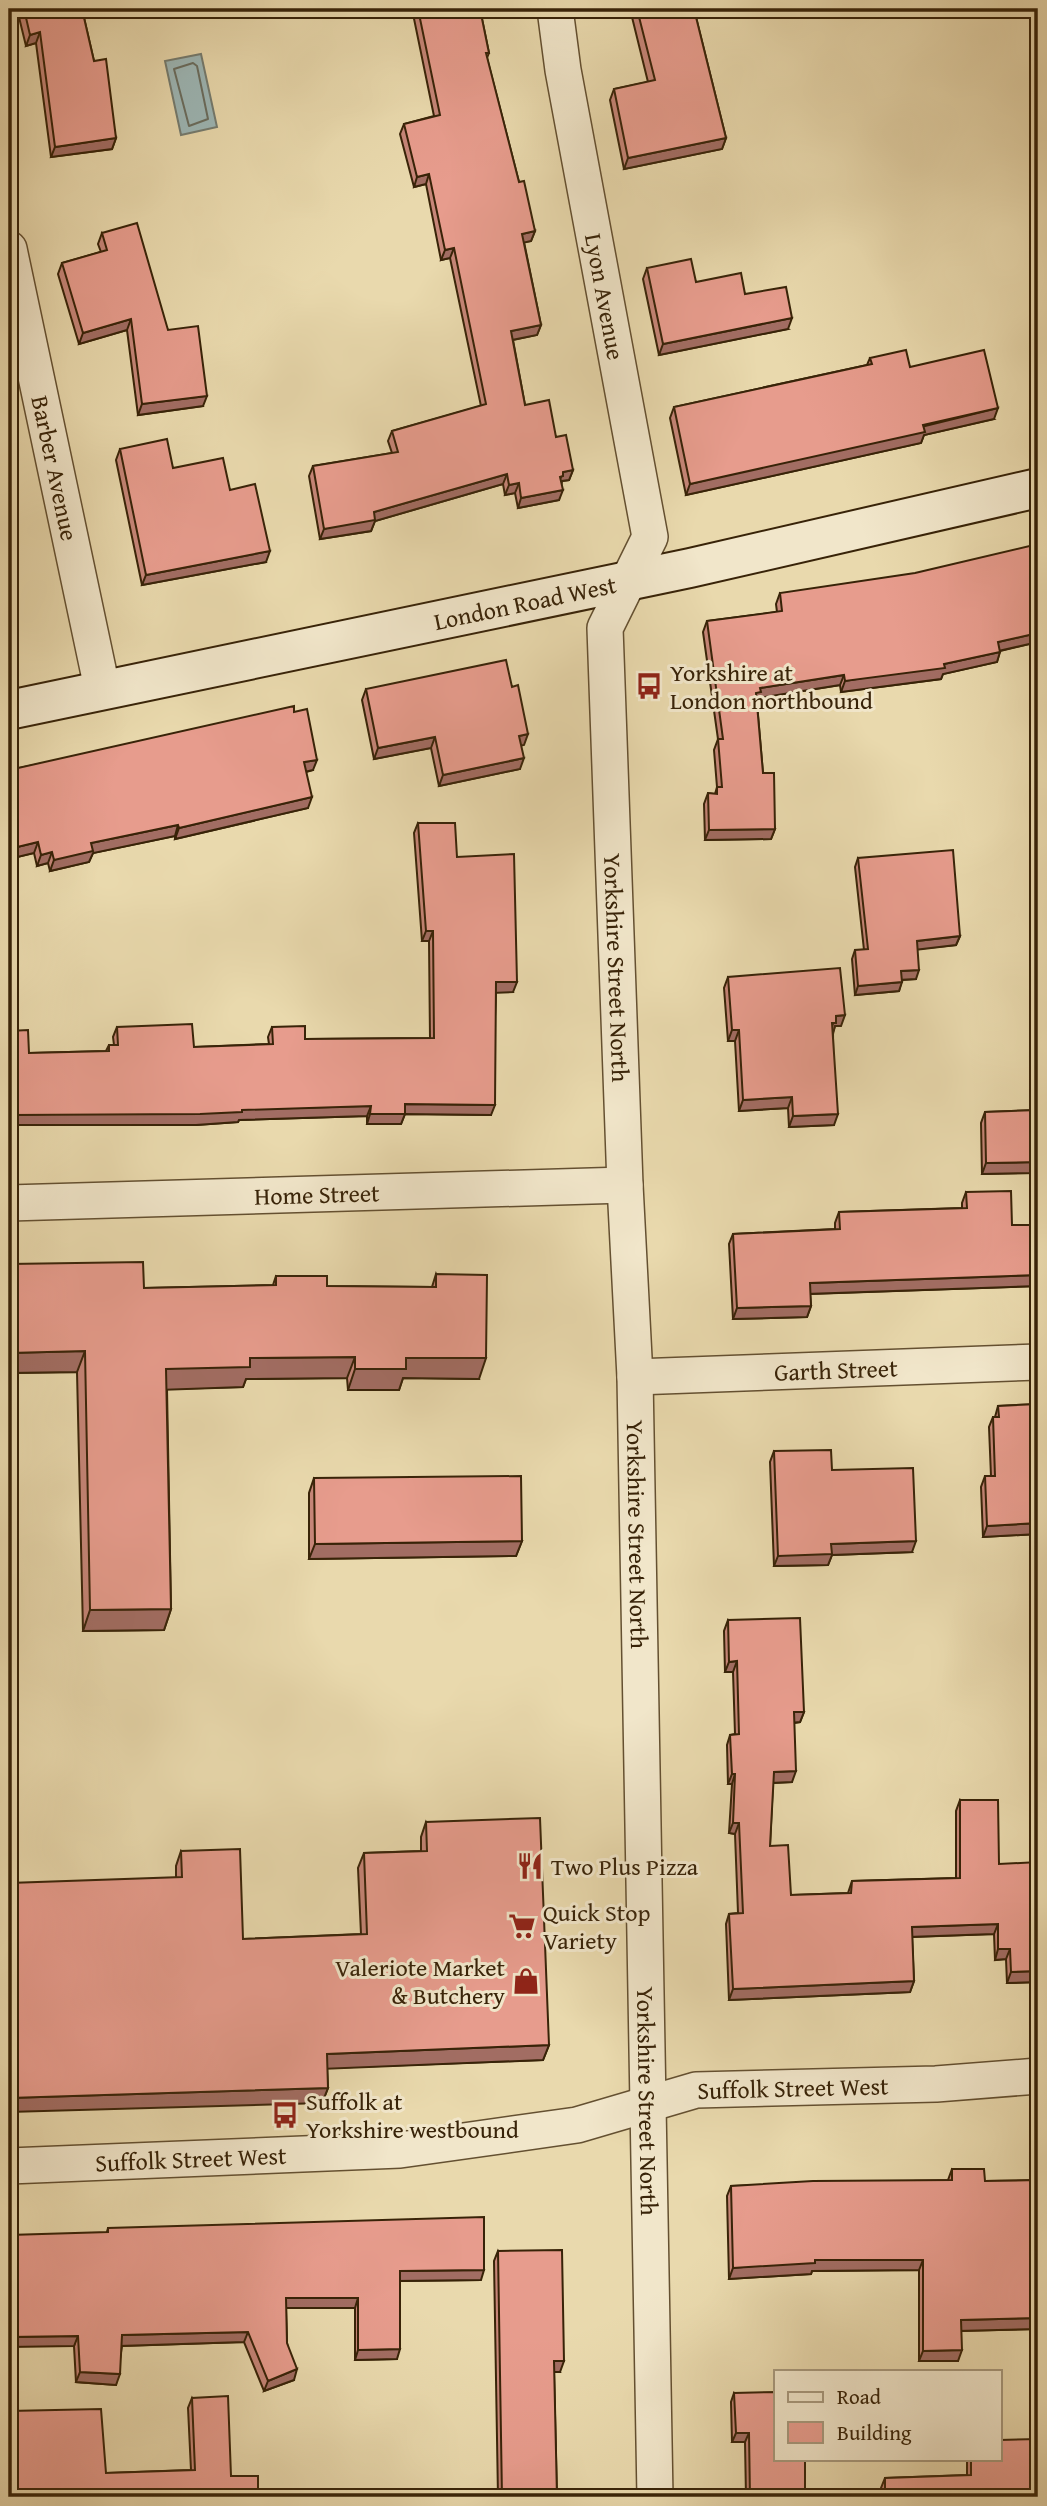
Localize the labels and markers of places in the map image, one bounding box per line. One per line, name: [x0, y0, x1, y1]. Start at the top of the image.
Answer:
place label: Yorkshire at London northbound: [670, 655, 873, 718]
bus stop icon: Yorkshire at London northbound: [634, 671, 664, 701]
place label: Two Plus Pizza: [551, 1849, 699, 1884]
restaurant icon: Two Plus Pizza: [515, 1851, 545, 1881]
place label: Quick Stop Variety: [543, 1895, 650, 1958]
supermarket icon: Quick Stop Variety: [507, 1911, 537, 1941]
place label: Valeriote Market & Butchery: [335, 1950, 506, 2013]
shop icon: Valeriote Market & Butchery: [511, 1966, 541, 1996]
place label: Suffolk at Yorkshire westbound: [306, 2084, 519, 2147]
bus stop icon: Suffolk at Yorkshire westbound: [270, 2100, 300, 2130]

